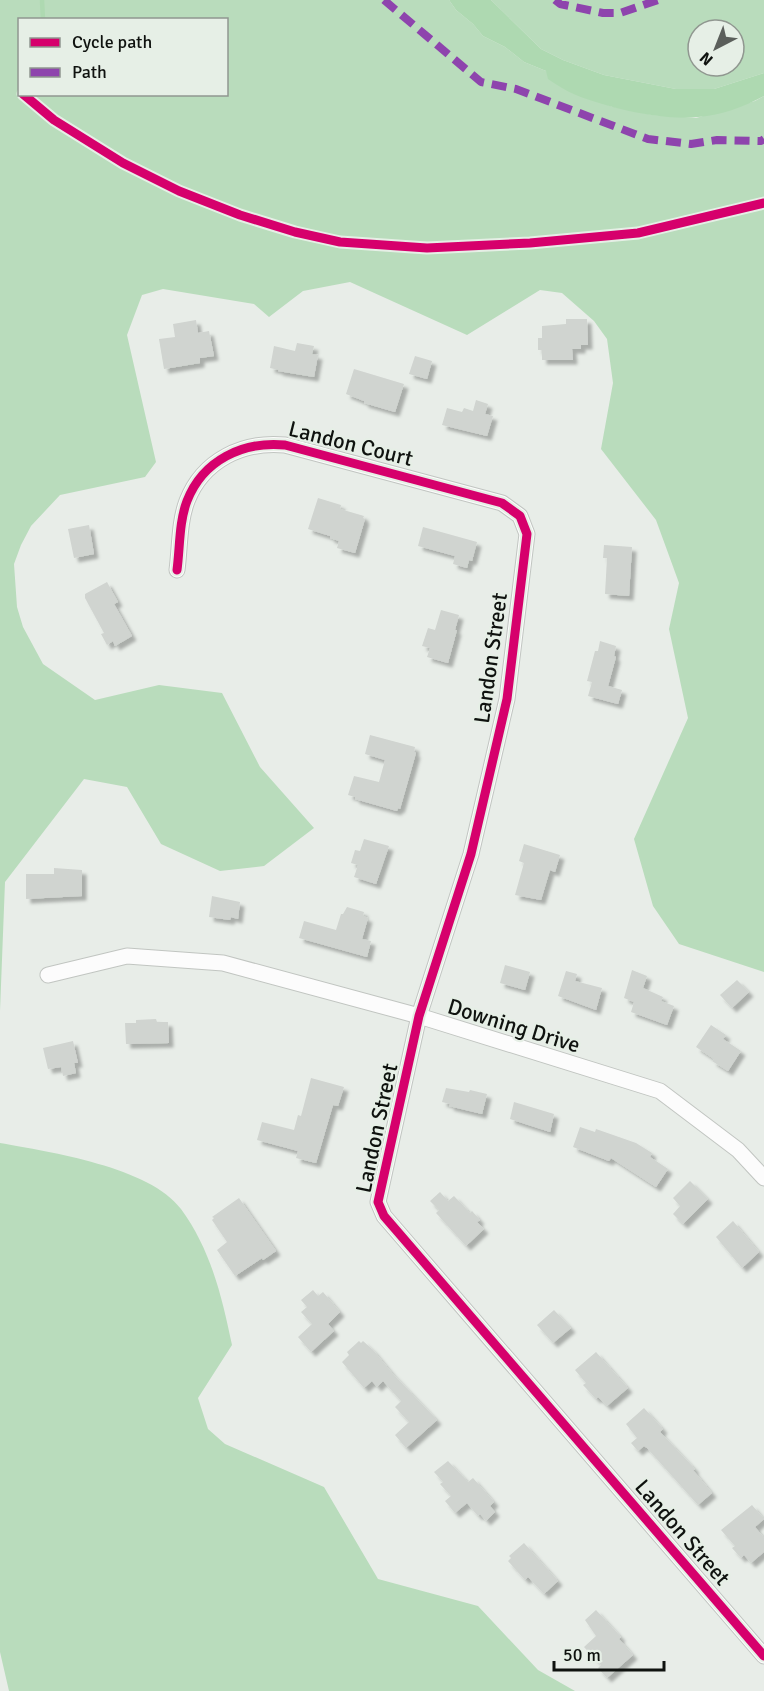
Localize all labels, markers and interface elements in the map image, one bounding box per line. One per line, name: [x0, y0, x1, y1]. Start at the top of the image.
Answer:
legend: [18, 18, 228, 96]
north arrow: [686, 18, 746, 78]
text: Cycle path: [72, 31, 152, 53]
text: N: [696, 47, 717, 70]
text: Path: [72, 61, 107, 83]
street label: Landon Court: [286, 415, 416, 472]
street label: Landon Street: [468, 591, 513, 725]
street label: Downing Drive: [444, 993, 583, 1058]
street label: Landon Street: [350, 1061, 403, 1195]
street label: Landon Street: [629, 1474, 736, 1591]
scale bar: [554, 1634, 664, 1672]
text: 50 m: [563, 1644, 601, 1666]

